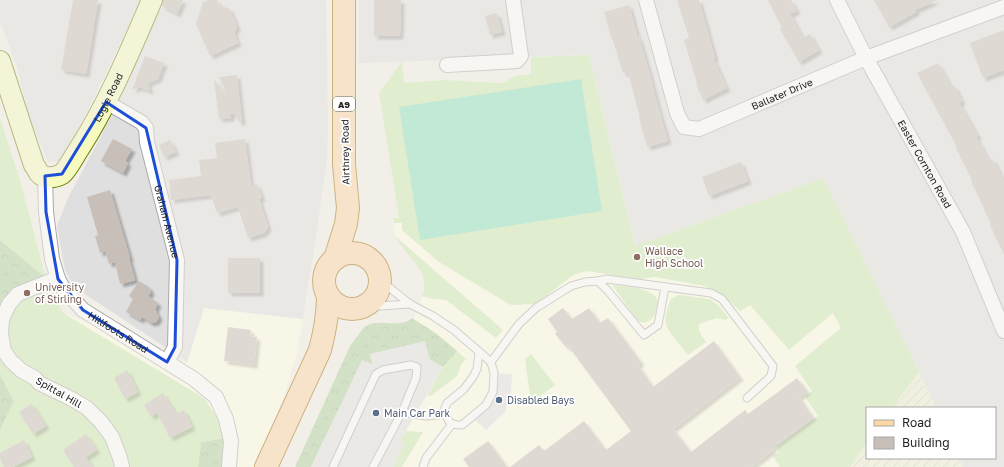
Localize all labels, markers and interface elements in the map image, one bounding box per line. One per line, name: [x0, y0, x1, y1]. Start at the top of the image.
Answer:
street label: Logie Road: [90, 71, 125, 124]
street label: Ballater Drive: [749, 75, 814, 112]
road number: A9: [333, 97, 355, 111]
street label: Easter Cornton Road: [896, 118, 954, 210]
street label: Airthrey Road: [338, 119, 352, 185]
street label: Graham Avenue: [152, 183, 182, 259]
place label: Wallace High School: [645, 245, 703, 269]
marker: Wallace High School: [632, 252, 642, 262]
place label: University of Stirling: [35, 281, 84, 305]
marker: University of Stirling: [22, 288, 32, 298]
street label: Hillfoots Road: [86, 309, 151, 355]
street label: Spittal Hill: [34, 374, 84, 410]
place label: Disabled Bays: [507, 394, 574, 406]
marker: Disabled Bays: [494, 395, 504, 405]
place label: Main Car Park: [384, 407, 450, 419]
legend: [866, 407, 996, 459]
marker: Main Car Park: [371, 408, 381, 418]
text: Road: [902, 415, 931, 430]
text: Building: [902, 435, 950, 450]

